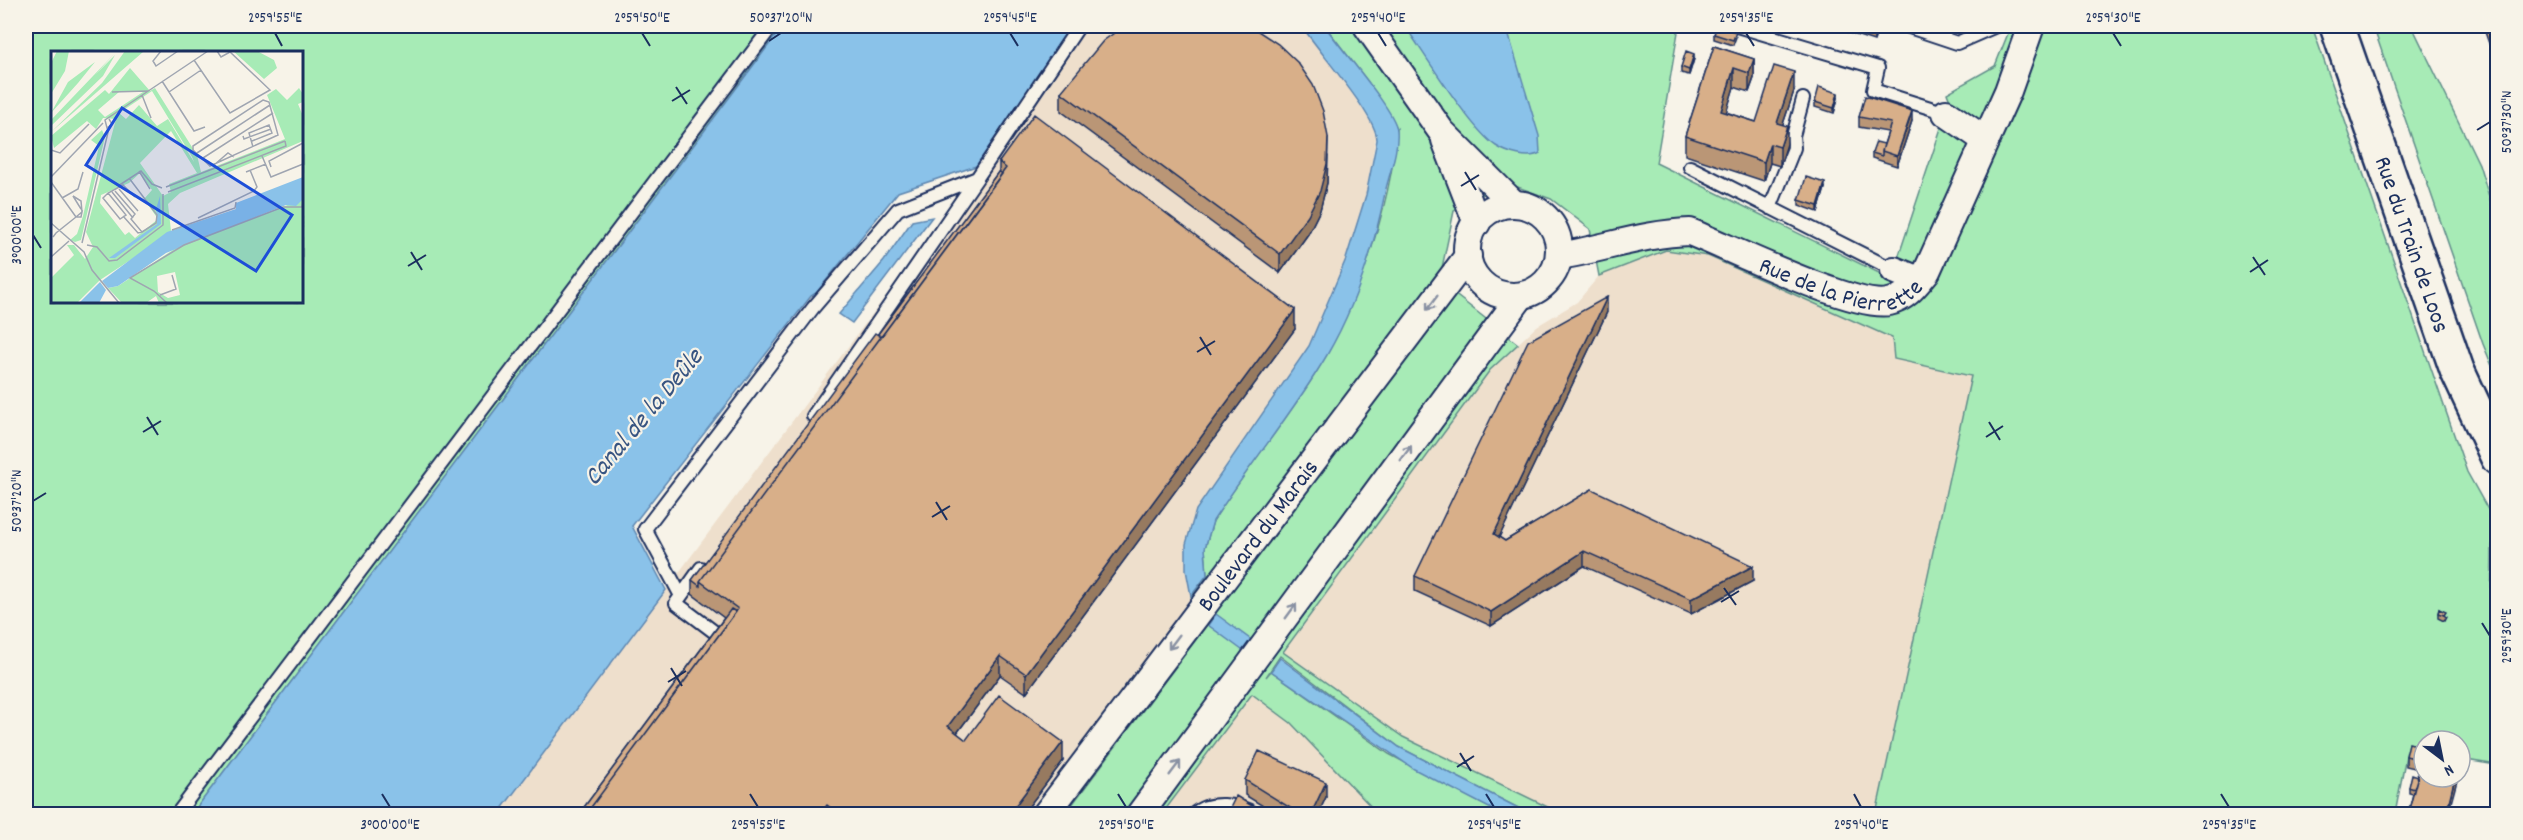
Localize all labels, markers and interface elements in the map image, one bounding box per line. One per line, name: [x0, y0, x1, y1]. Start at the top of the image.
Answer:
text: 2°59'55"E: [248, 8, 302, 30]
text: 2°59'50"E: [614, 8, 670, 30]
text: 50°37'20"N: [750, 8, 812, 30]
text: 2°59'45"E: [983, 8, 1037, 30]
text: 2°59'40"E: [1351, 8, 1406, 30]
text: 2°59'35"E: [1719, 8, 1773, 30]
text: 2°59'30"E: [2085, 8, 2141, 30]
inset map: [51, 51, 303, 303]
text: 50°37'30"N: [2497, 91, 2519, 153]
street label: Rue du Train de Loos: [2364, 152, 2457, 338]
text: 3°00'00"E: [7, 205, 29, 265]
street label: Rue de la Pierrette: [1753, 250, 1932, 323]
one-way arrow: [1426, 294, 1438, 310]
water label: Canal de la Deûle: [576, 340, 714, 495]
one-way arrow: [1400, 446, 1412, 462]
street label: Boulevard du Marais: [1191, 453, 1328, 620]
text: 50°37'20"N: [7, 470, 29, 532]
one-way arrow: [1284, 603, 1297, 619]
text: 2°59'30"E: [2497, 608, 2519, 664]
one-way arrow: [1168, 633, 1180, 649]
north arrow: [2412, 729, 2472, 789]
text: N: [2439, 758, 2458, 781]
one-way arrow: [1168, 760, 1181, 776]
text: 3°00'00"E: [360, 815, 420, 837]
text: 2°59'55"E: [731, 815, 785, 837]
text: 2°59'50"E: [1098, 815, 1154, 837]
text: 2°59'45"E: [1467, 815, 1521, 837]
text: 2°59'40"E: [1834, 815, 1889, 837]
text: 2°59'35"E: [2202, 815, 2256, 837]

